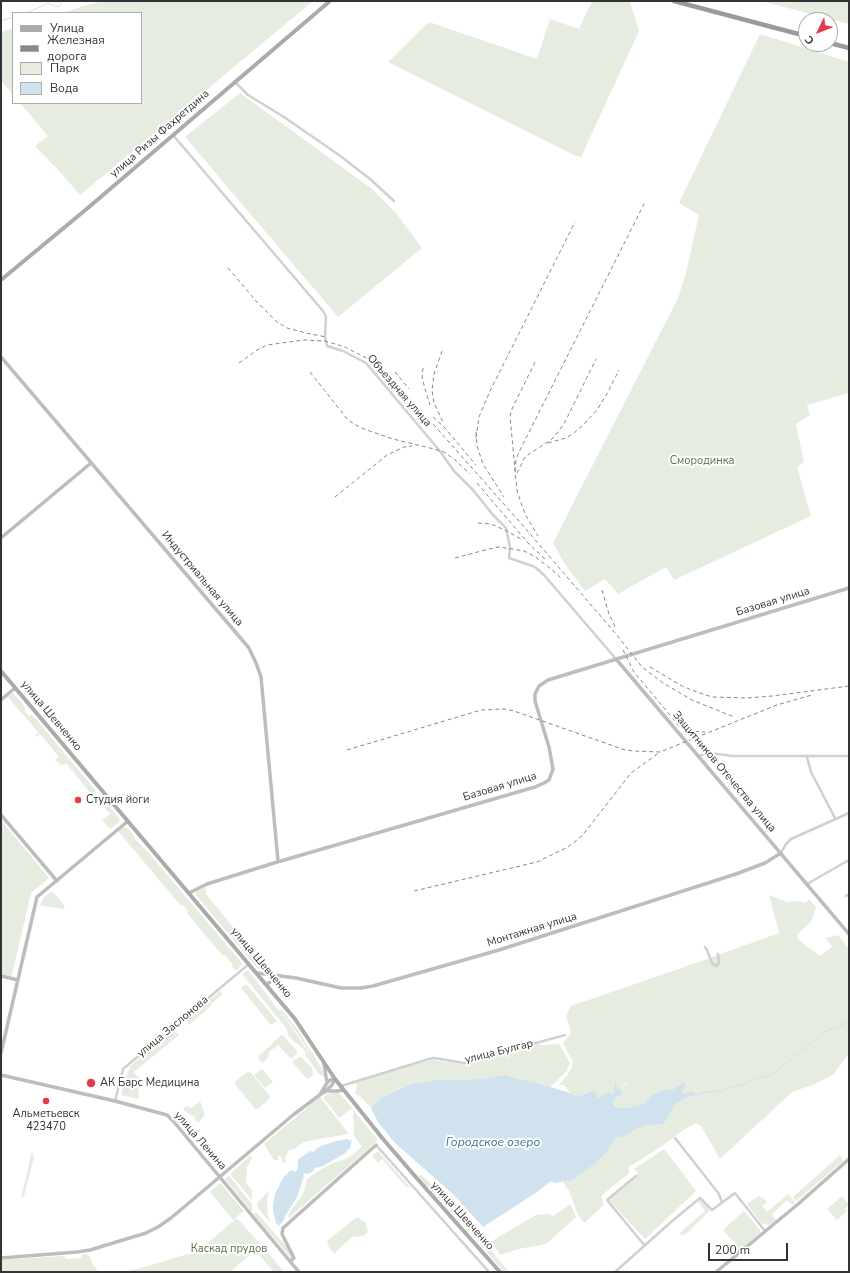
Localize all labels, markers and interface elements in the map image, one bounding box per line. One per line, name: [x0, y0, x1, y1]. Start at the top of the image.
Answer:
legend: [12, 12, 142, 104]
north arrow: [798, 12, 838, 52]
text: Улица: [50, 20, 84, 36]
text: Железная дорога: [47, 32, 105, 64]
text: С: [802, 32, 818, 48]
text: Парк: [50, 60, 79, 76]
text: Вода: [50, 80, 78, 96]
street label: улица Ризы Фахретдина: [108, 87, 212, 181]
street label: Объездная улица: [364, 352, 434, 430]
park label: Смородинка: [670, 454, 734, 468]
street label: Индустриальная улица: [158, 529, 246, 629]
street label: Базовая улица: [735, 585, 811, 619]
street label: улица Шевченко: [18, 678, 84, 754]
street label: Защитников Отечества улица: [669, 709, 779, 835]
street label: Базовая улица: [462, 770, 538, 804]
place label: Студия йоги: [86, 793, 149, 807]
marker: Студия йоги: [73, 795, 83, 805]
street label: Монтажная улица: [485, 910, 579, 950]
street label: улица Шевченко: [228, 925, 294, 1001]
street label: улица Заслонова: [135, 993, 211, 1061]
street label: улица Булгар: [464, 1037, 534, 1067]
place label: АК Барс Медицина: [100, 1076, 199, 1090]
marker: АК Барс Медицина: [85, 1077, 97, 1089]
marker: Альметьевск 423470: [41, 1096, 51, 1106]
place label: Альметьевск 423470: [12, 1107, 80, 1133]
street label: улица Ленина: [171, 1109, 229, 1173]
water label: Городское озеро: [446, 1136, 540, 1150]
street label: улица Шевченко: [428, 1179, 496, 1253]
scale bar: [710, 1235, 790, 1261]
park label: Каскад прудов: [191, 1242, 267, 1256]
text: 200 m: [715, 1242, 750, 1258]

